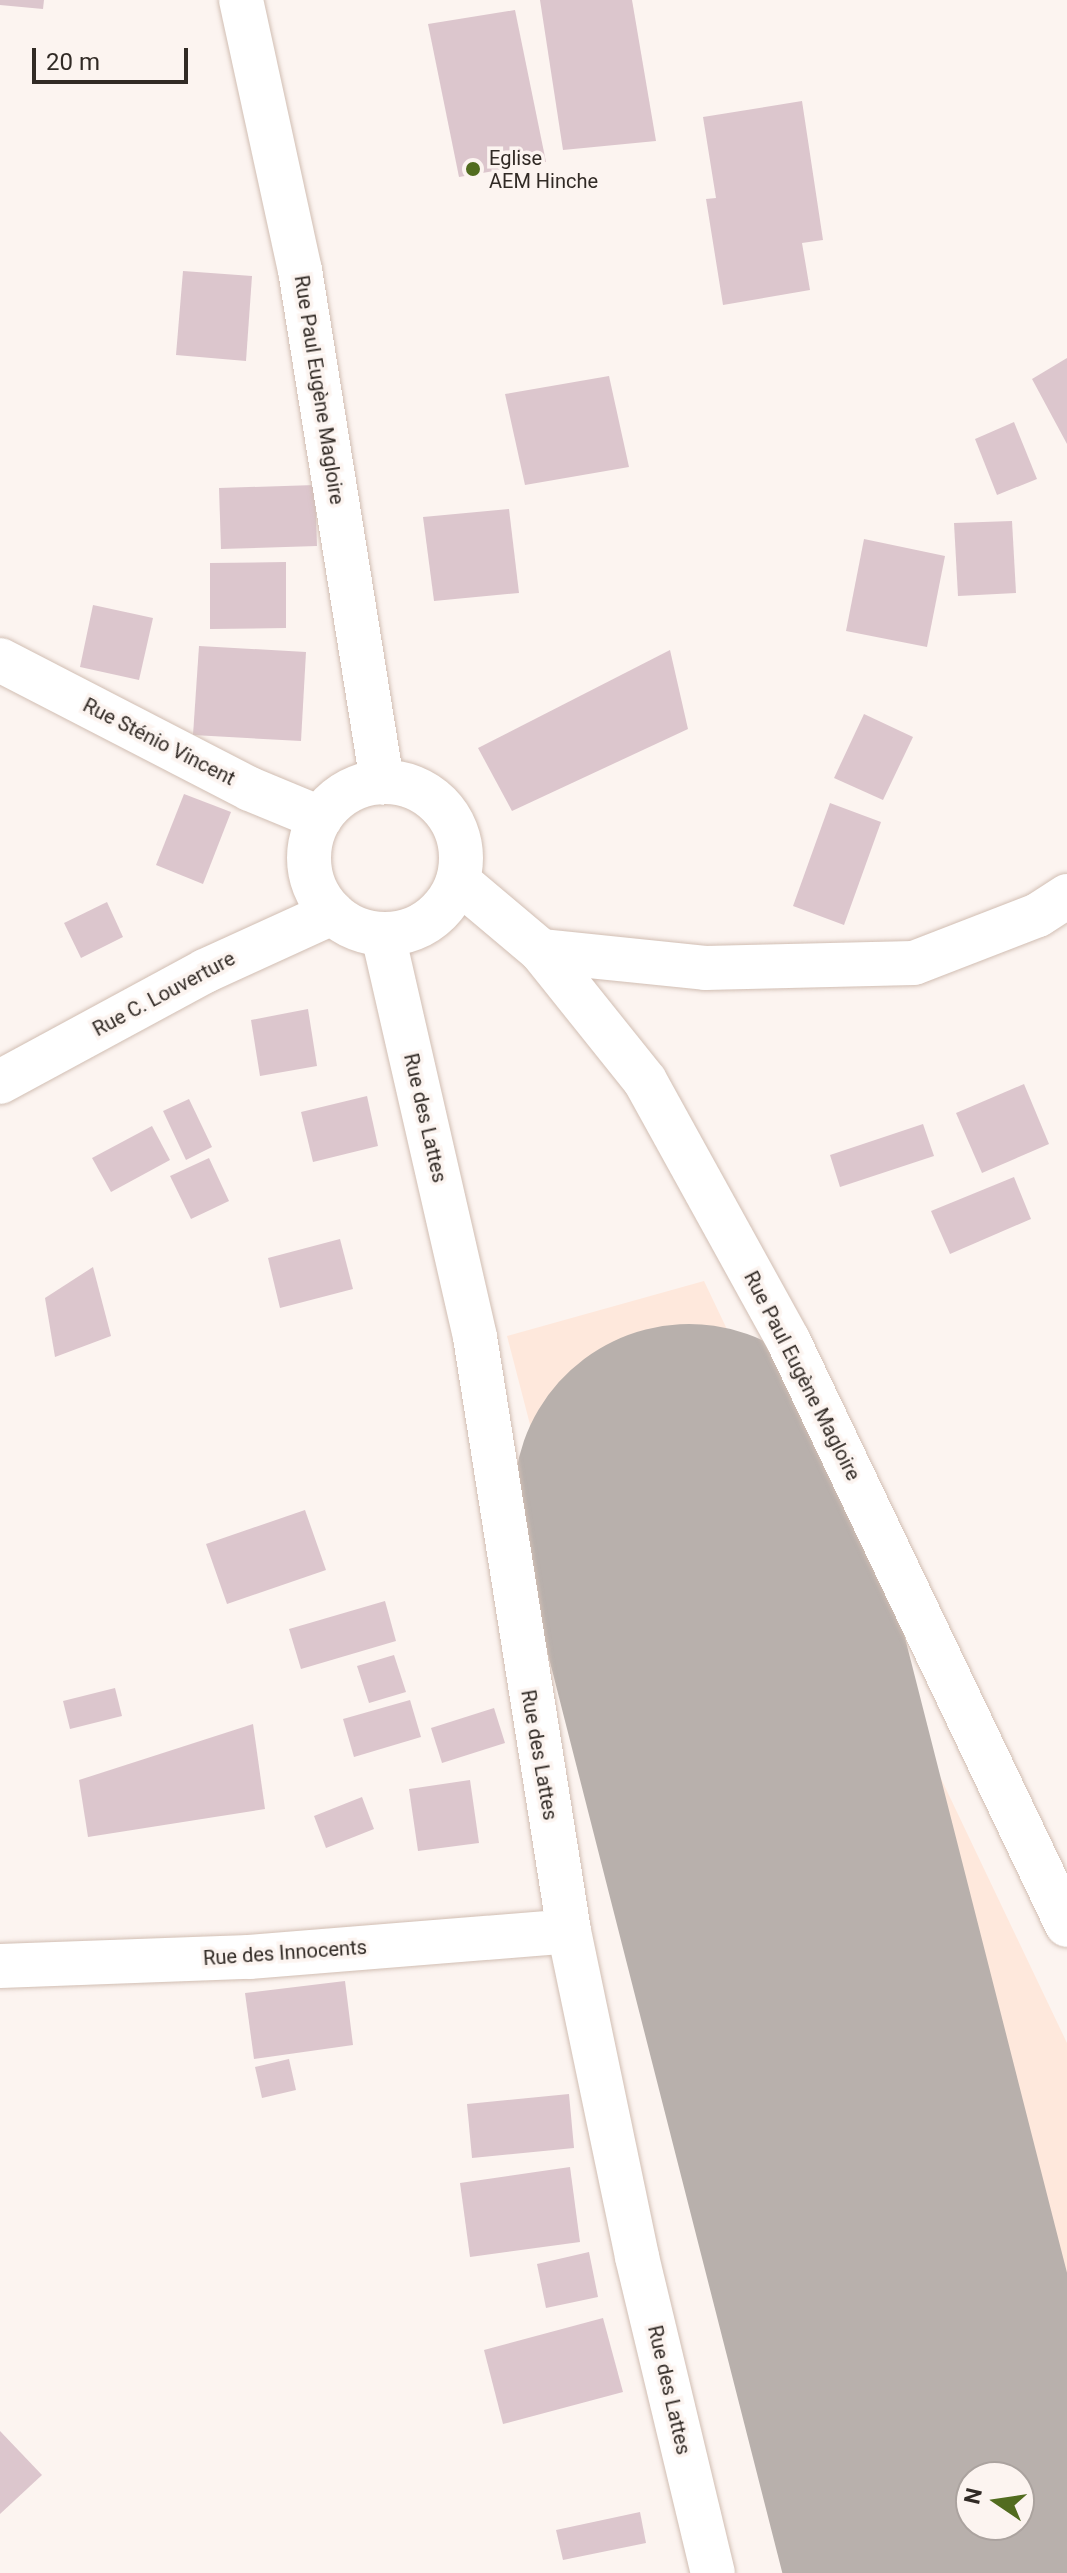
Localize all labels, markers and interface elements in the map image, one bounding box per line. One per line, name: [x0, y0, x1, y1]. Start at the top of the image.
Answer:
scale bar: [36, 32, 192, 82]
text: 20 m: [46, 48, 100, 76]
place label: Eglise AEM Hinche: [489, 146, 598, 193]
marker: Eglise AEM Hinche: [464, 160, 482, 178]
street label: Rue Paul Eugène Magloire: [289, 274, 349, 506]
street label: Rue Sténio Vincent: [79, 693, 239, 791]
street label: Rue C. Louverture: [89, 946, 239, 1042]
street label: Rue des Lattes: [398, 1051, 452, 1185]
street label: Rue Paul Eugène Magloire: [739, 1267, 865, 1485]
street label: Rue des Lattes: [516, 1688, 562, 1822]
street label: Rue des Innocents: [202, 1935, 368, 1971]
street label: Rue des Lattes: [642, 2323, 696, 2457]
north arrow: [955, 2461, 1035, 2541]
text: N: [959, 2486, 987, 2506]

